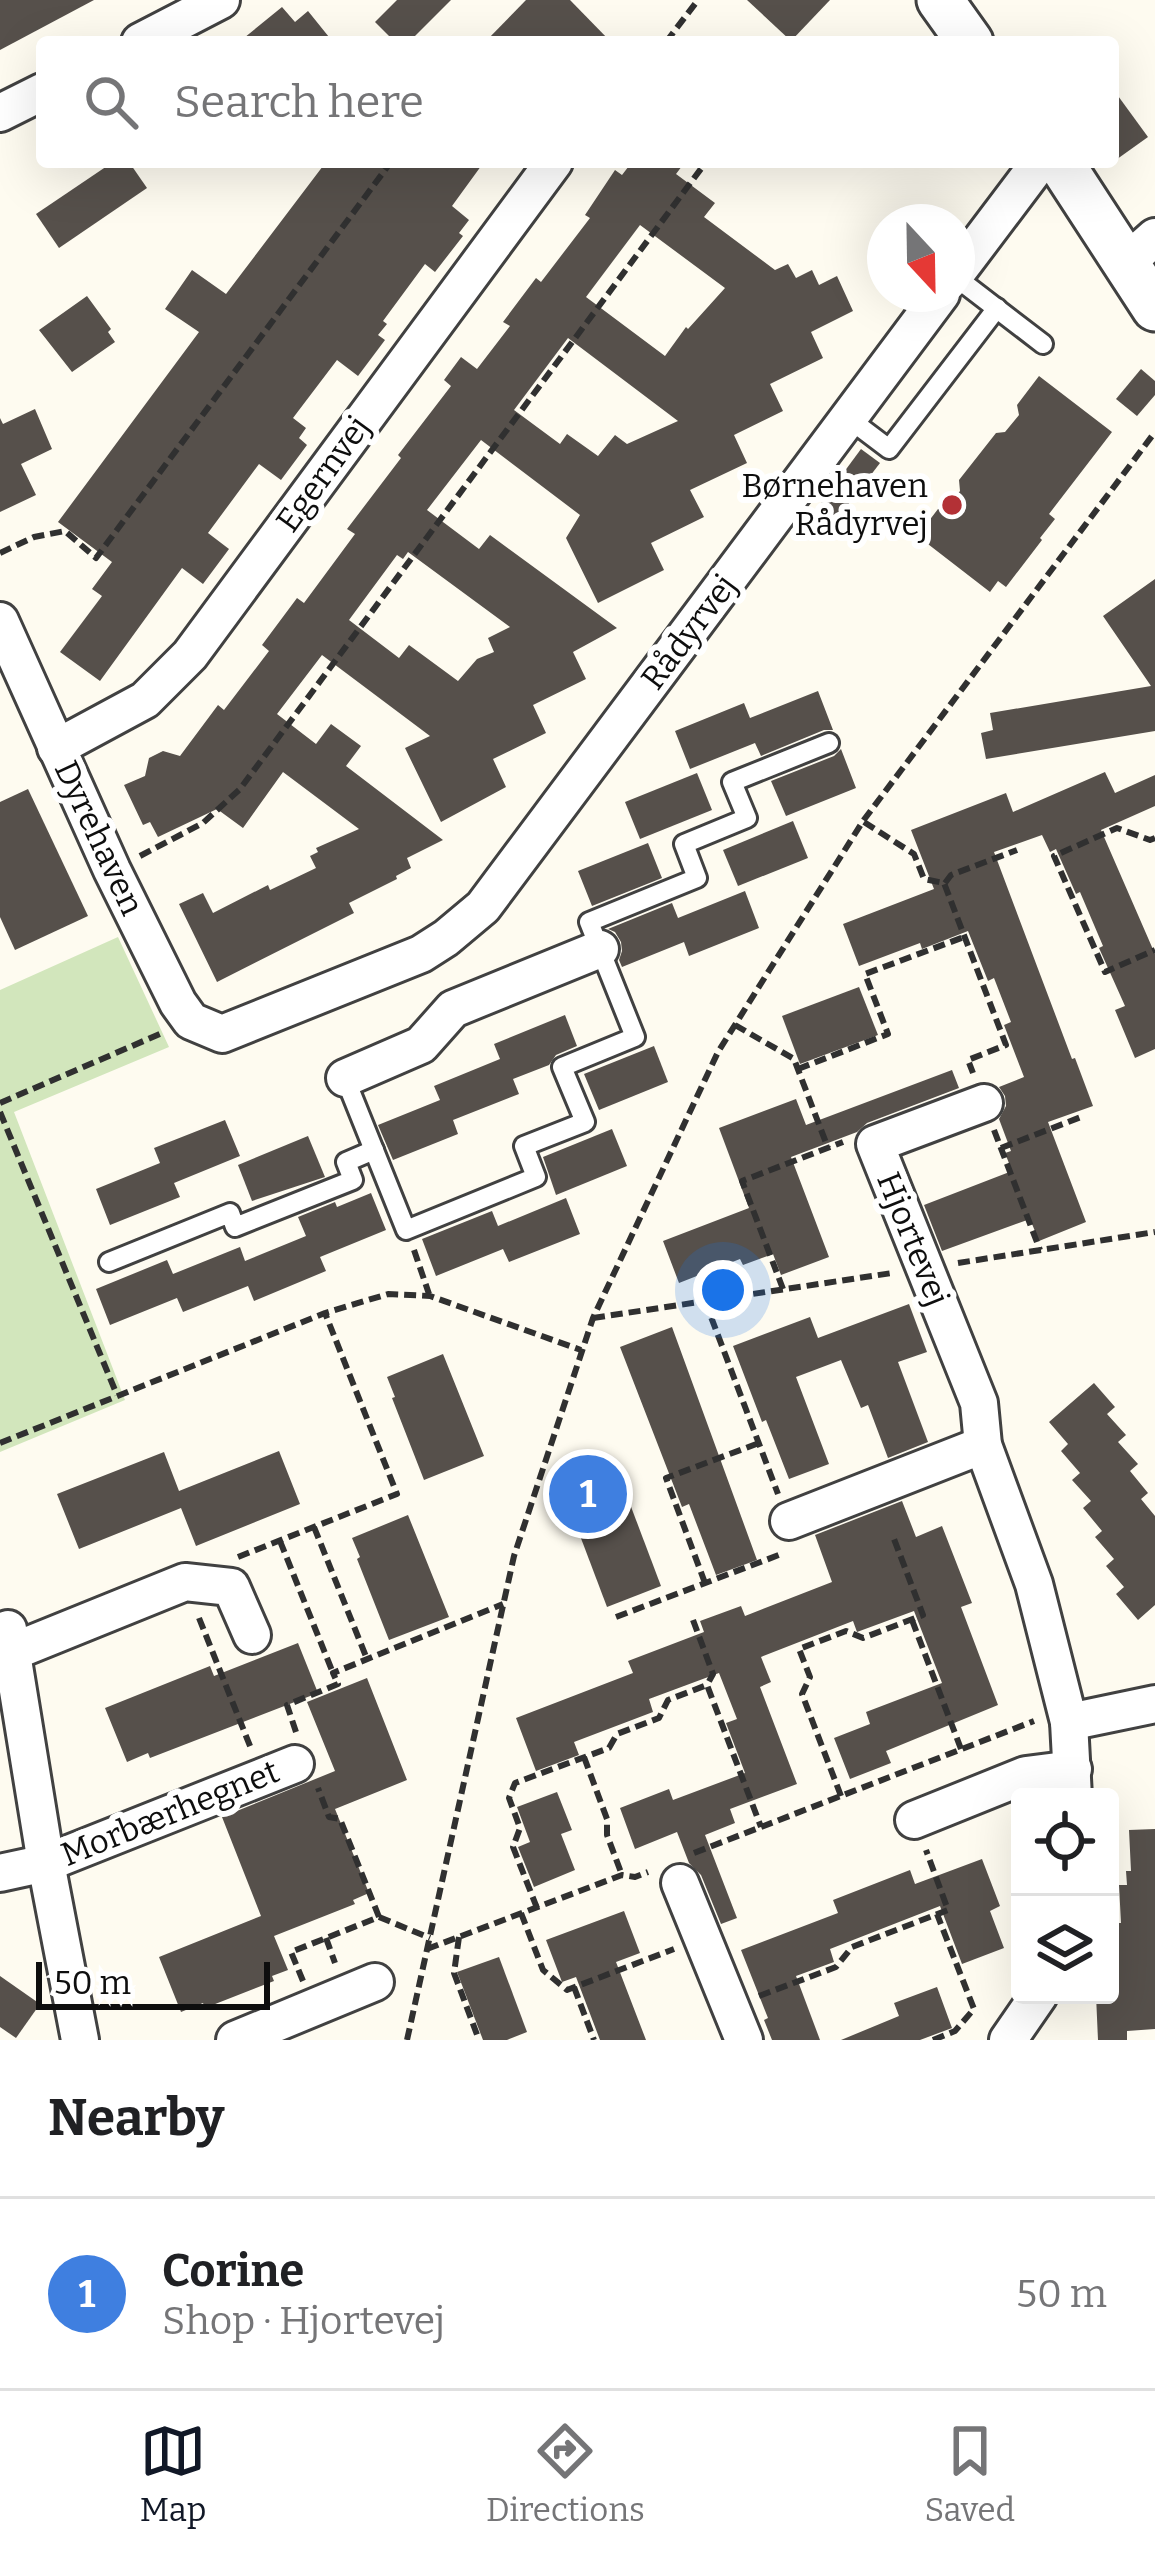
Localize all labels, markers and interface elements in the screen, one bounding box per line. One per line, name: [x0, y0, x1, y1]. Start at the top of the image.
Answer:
search box: [36, 36, 1119, 168]
icon: search: [78, 69, 144, 135]
text: Search here: [174, 75, 424, 129]
north arrow: [867, 204, 975, 312]
street label: Egernvej: [268, 408, 378, 540]
place label: Børnehaven Rådyrvej: [741, 466, 928, 544]
marker: Børnehaven Rådyrvej: [939, 492, 965, 518]
street label: Rådyrvej: [633, 567, 745, 697]
street label: Dyrehaven: [46, 754, 152, 922]
street label: Hjortevej: [868, 1166, 958, 1312]
your location: [693, 1260, 753, 1320]
pin: 1: [549, 1449, 627, 1539]
street label: Morbærhegnet: [55, 1751, 285, 1875]
map controls: [1011, 1788, 1119, 2004]
button: locate: [1011, 1788, 1119, 1896]
button: layers: [1011, 1896, 1119, 2004]
scale bar: [36, 1956, 270, 2009]
text: 50 m: [54, 1963, 131, 2003]
text: Nearby: [48, 2087, 224, 2149]
text: Corine: [162, 2244, 304, 2298]
text: 1: [79, 2271, 95, 2317]
text: 50 m: [1016, 2271, 1107, 2317]
text: Shop · Hjortevej: [162, 2298, 445, 2344]
tab: Map: [140, 2418, 206, 2530]
tab: Directions: [486, 2418, 645, 2530]
tab: Saved: [925, 2418, 1015, 2530]

